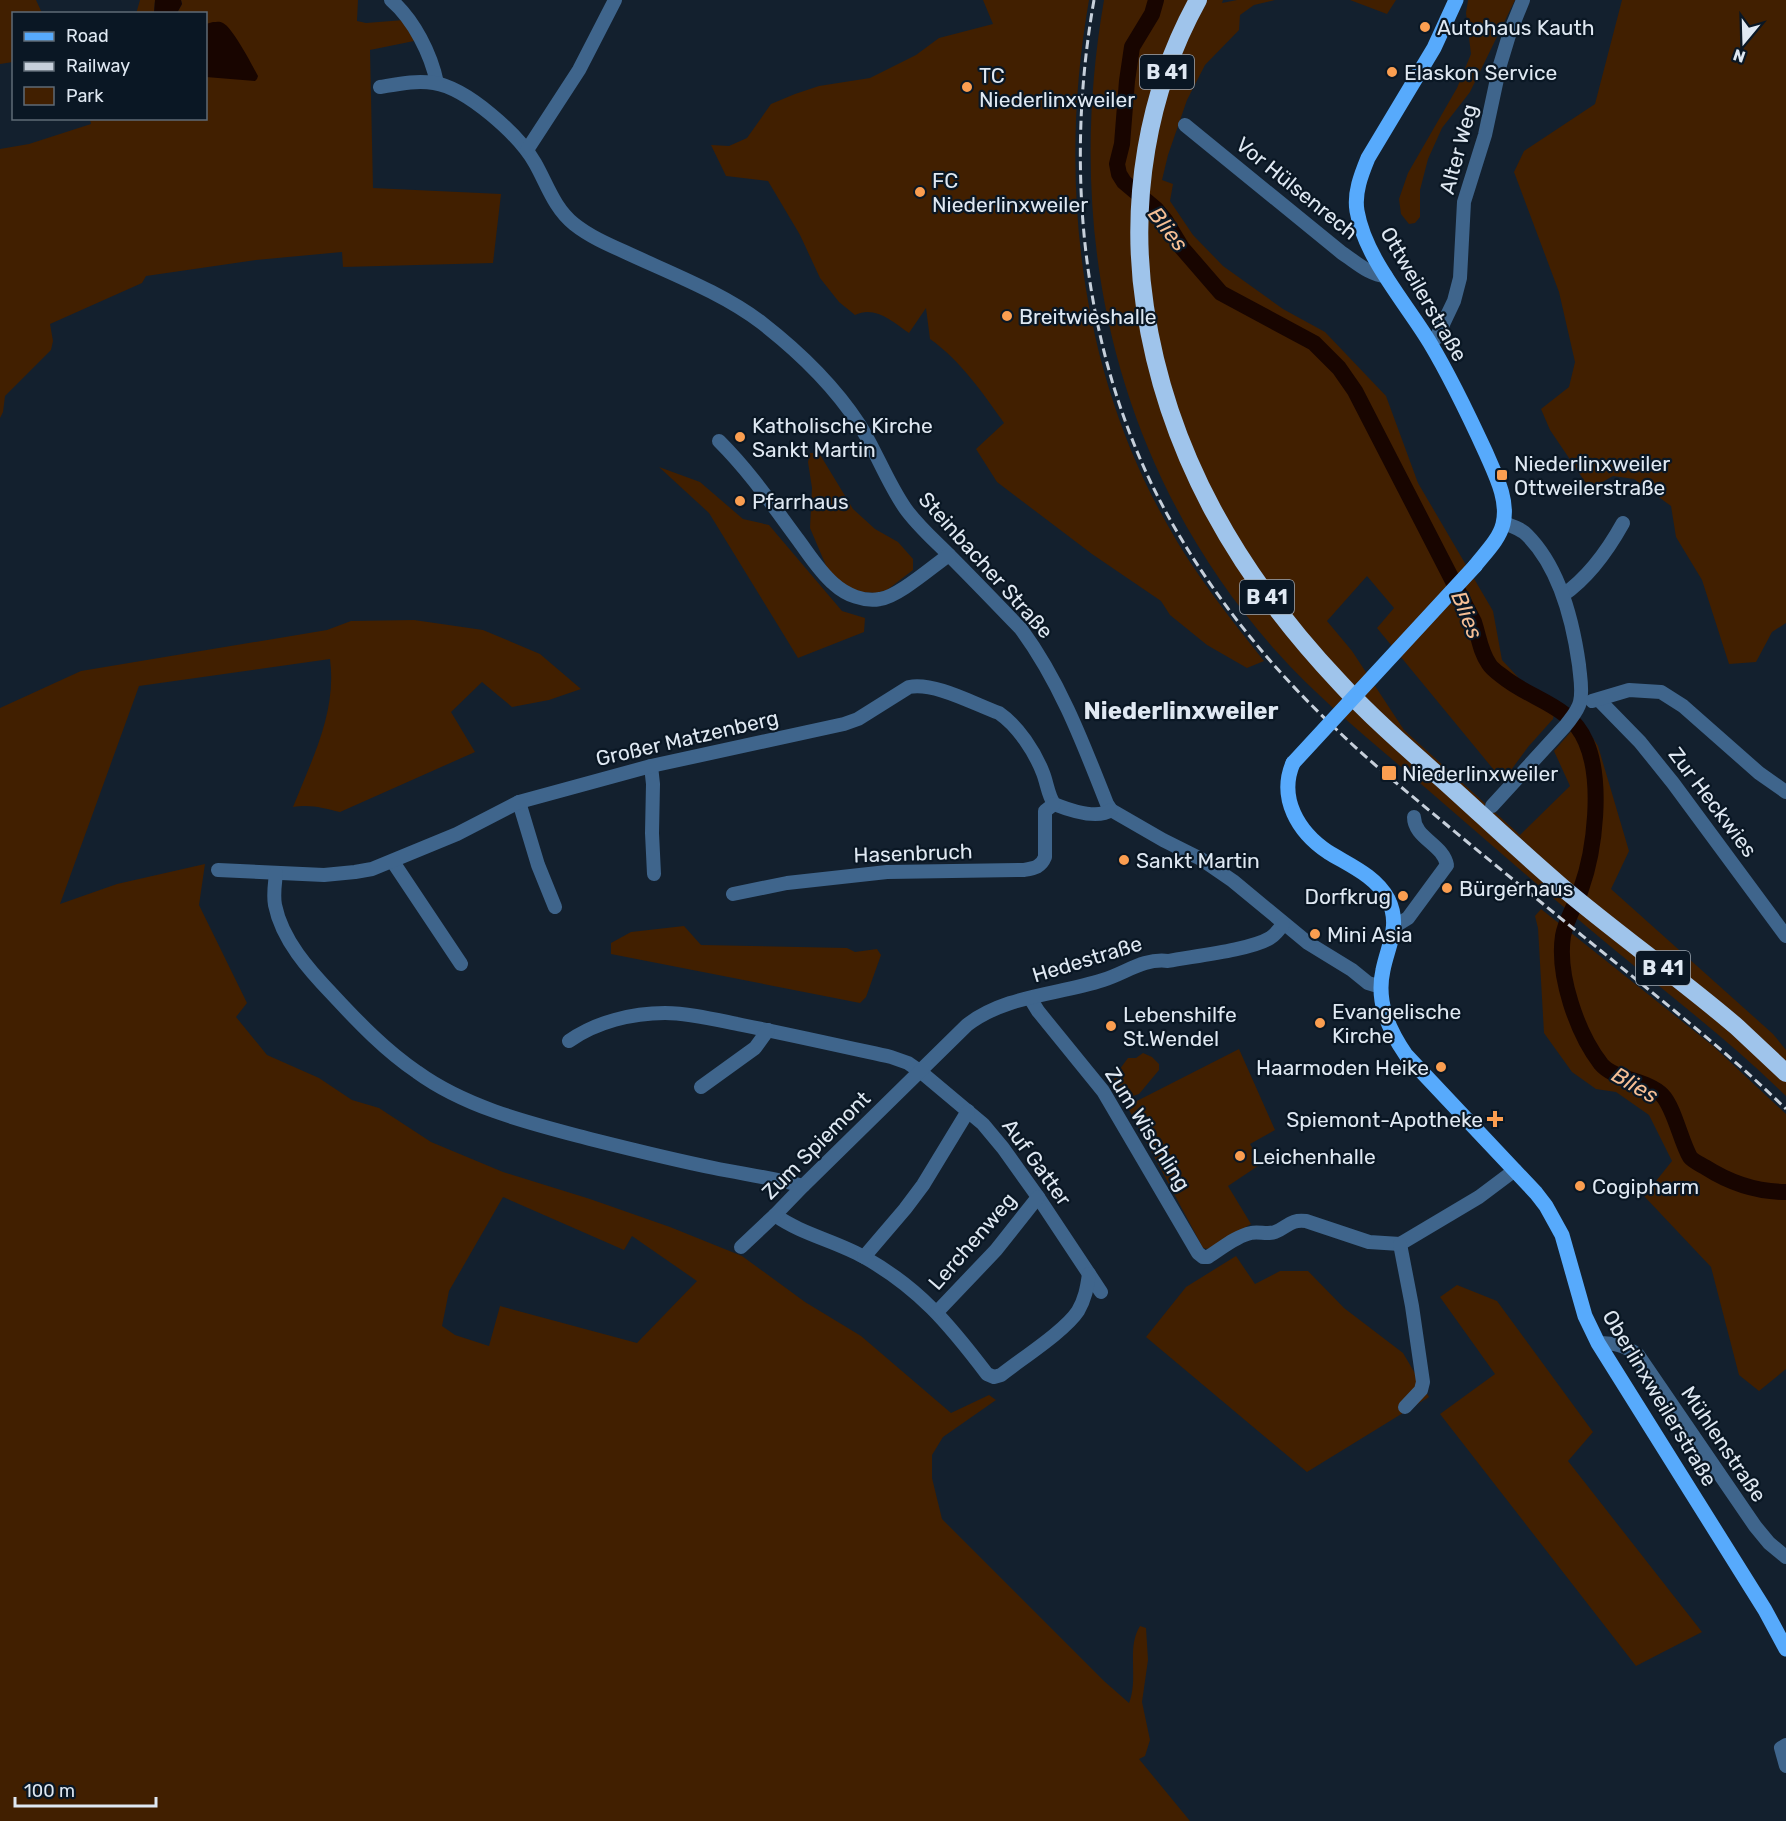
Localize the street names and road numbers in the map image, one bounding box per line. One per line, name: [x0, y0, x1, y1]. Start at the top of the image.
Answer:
road number: B 41: [1140, 55, 1194, 89]
street label: Alter Weg: [1434, 101, 1482, 197]
street label: Vor Hülsenrech: [1231, 131, 1363, 245]
street label: Ottweilerstraße: [1375, 222, 1473, 366]
street label: Steinbacher Straße: [914, 487, 1058, 643]
road number: B 41: [1240, 580, 1294, 614]
street label: Großer Matzenberg: [593, 705, 781, 771]
street label: Zur Heckwies: [1664, 742, 1762, 862]
street label: Hasenbruch: [853, 838, 973, 868]
street label: Hedestraße: [1029, 930, 1145, 988]
road number: B 41: [1636, 951, 1690, 985]
street label: Zum Wischling: [1100, 1063, 1196, 1195]
street label: Zum Spiemont: [757, 1086, 875, 1204]
street label: Auf Gatter: [997, 1114, 1077, 1210]
street label: Lerchenweg: [923, 1187, 1021, 1295]
street label: Oberlinxweilerstraße: [1597, 1305, 1723, 1491]
street label: Mühlenstraße: [1676, 1381, 1772, 1507]

